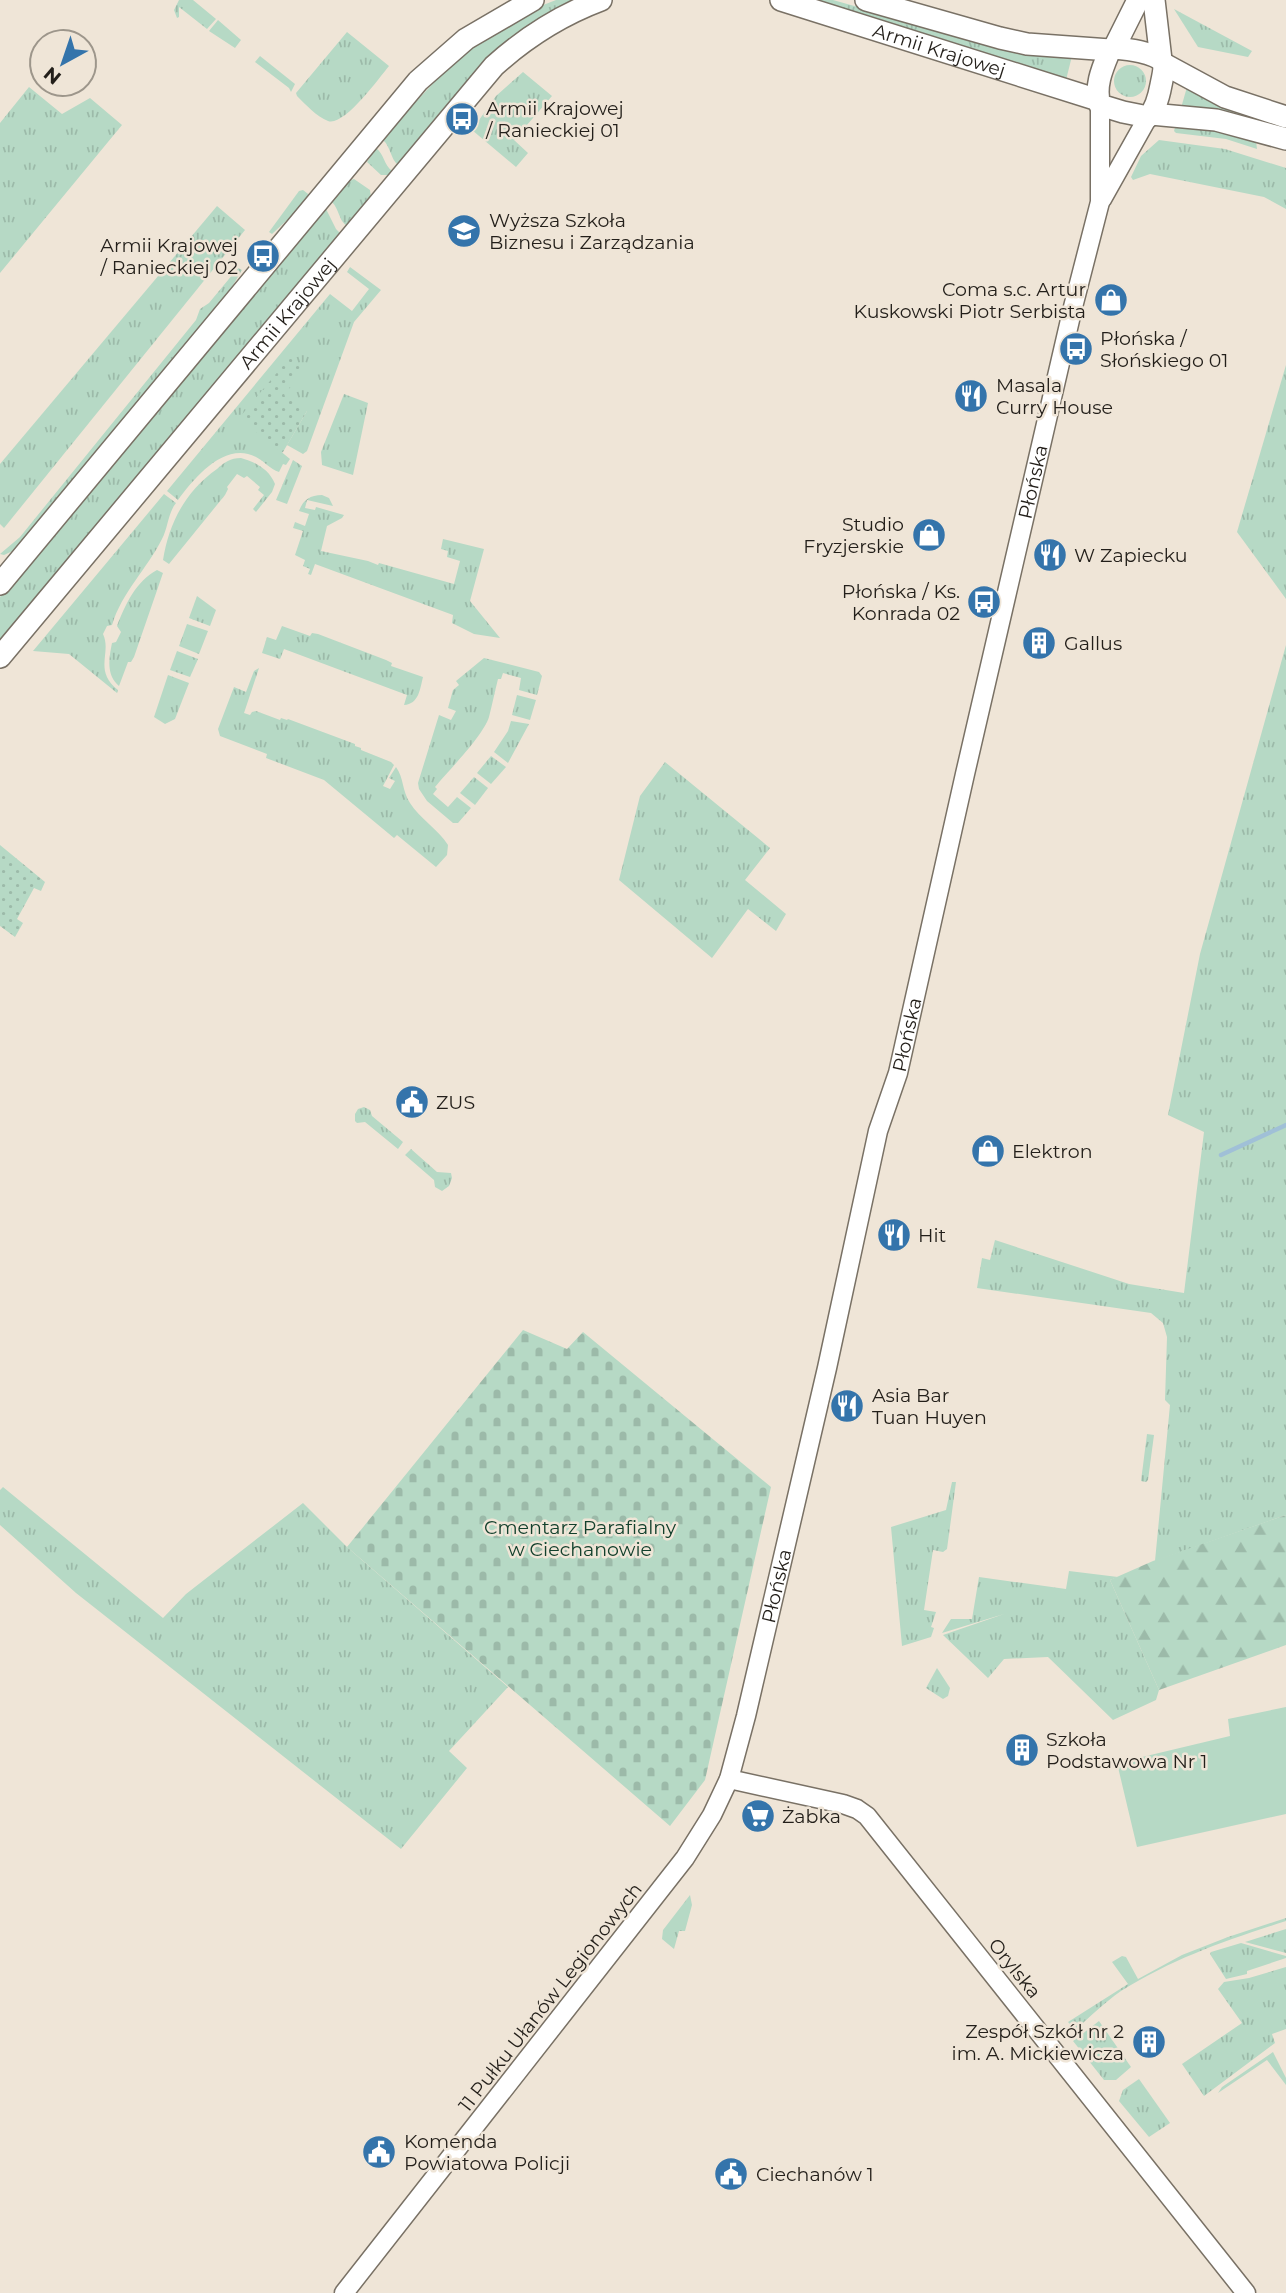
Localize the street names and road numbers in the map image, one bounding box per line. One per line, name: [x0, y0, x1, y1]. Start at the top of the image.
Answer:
street label: Armii Krajowej: [870, 19, 1008, 82]
street label: Armii Krajowej: [235, 253, 341, 374]
street label: Płońska: [1013, 443, 1053, 521]
street label: Płońska: [888, 995, 927, 1074]
street label: Płońska: [757, 1547, 796, 1625]
street label: 11 Pułku Ułanów Legionowych: [454, 1878, 647, 2116]
street label: Orylska: [983, 1934, 1046, 2003]

